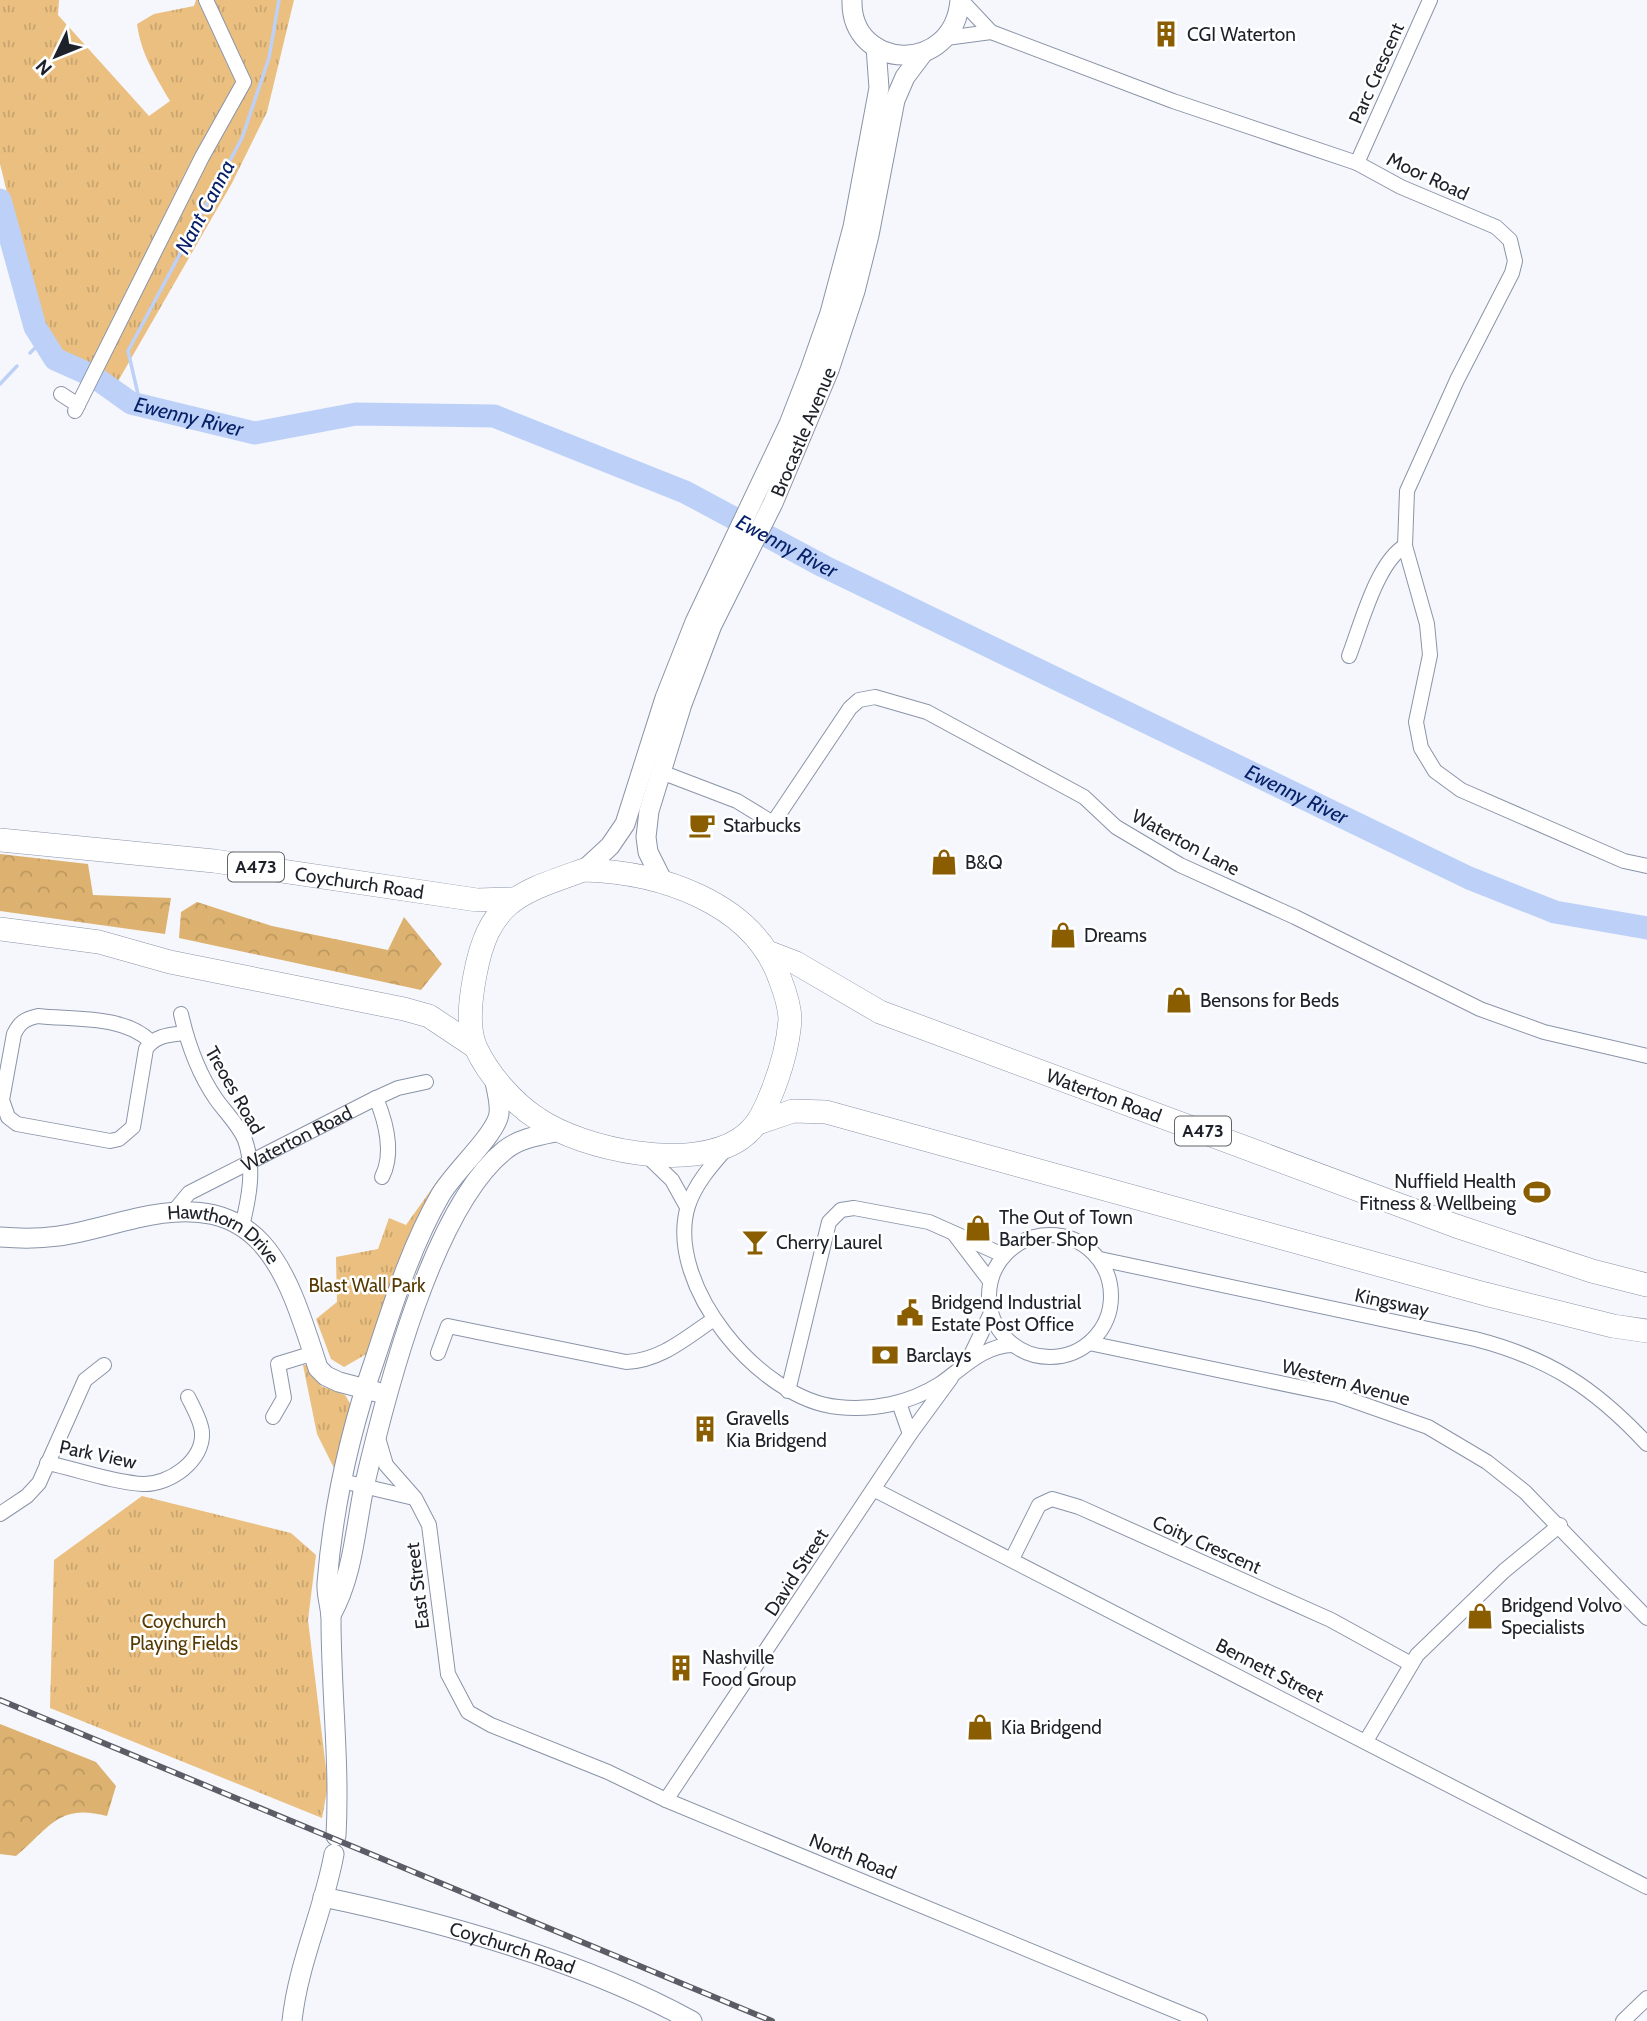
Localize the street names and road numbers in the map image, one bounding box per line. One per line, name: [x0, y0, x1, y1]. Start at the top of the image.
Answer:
street label: Parc Crescent: [1344, 18, 1409, 127]
street label: Moor Road: [1383, 148, 1472, 205]
street label: Brocastle Avenue: [766, 364, 841, 500]
street label: Waterton Lane: [1128, 804, 1244, 881]
road number: A473: [228, 852, 284, 882]
street label: Coychurch Road: [293, 862, 425, 904]
street label: Treoes Road: [200, 1042, 269, 1138]
street label: Waterton Road: [1043, 1064, 1165, 1128]
street label: Waterton Road: [238, 1101, 356, 1177]
road number: A473: [1175, 1116, 1231, 1146]
street label: Hawthorn Drive: [166, 1201, 285, 1269]
street label: Kingsway: [1353, 1283, 1431, 1322]
street label: Western Avenue: [1279, 1354, 1413, 1411]
street label: Park View: [57, 1435, 139, 1474]
street label: Coity Crescent: [1149, 1510, 1265, 1579]
street label: David Street: [760, 1524, 833, 1620]
street label: East Street: [401, 1541, 434, 1631]
street label: Bennett Street: [1212, 1633, 1328, 1708]
street label: North Road: [806, 1829, 900, 1884]
street label: Coychurch Road: [447, 1917, 578, 1979]

